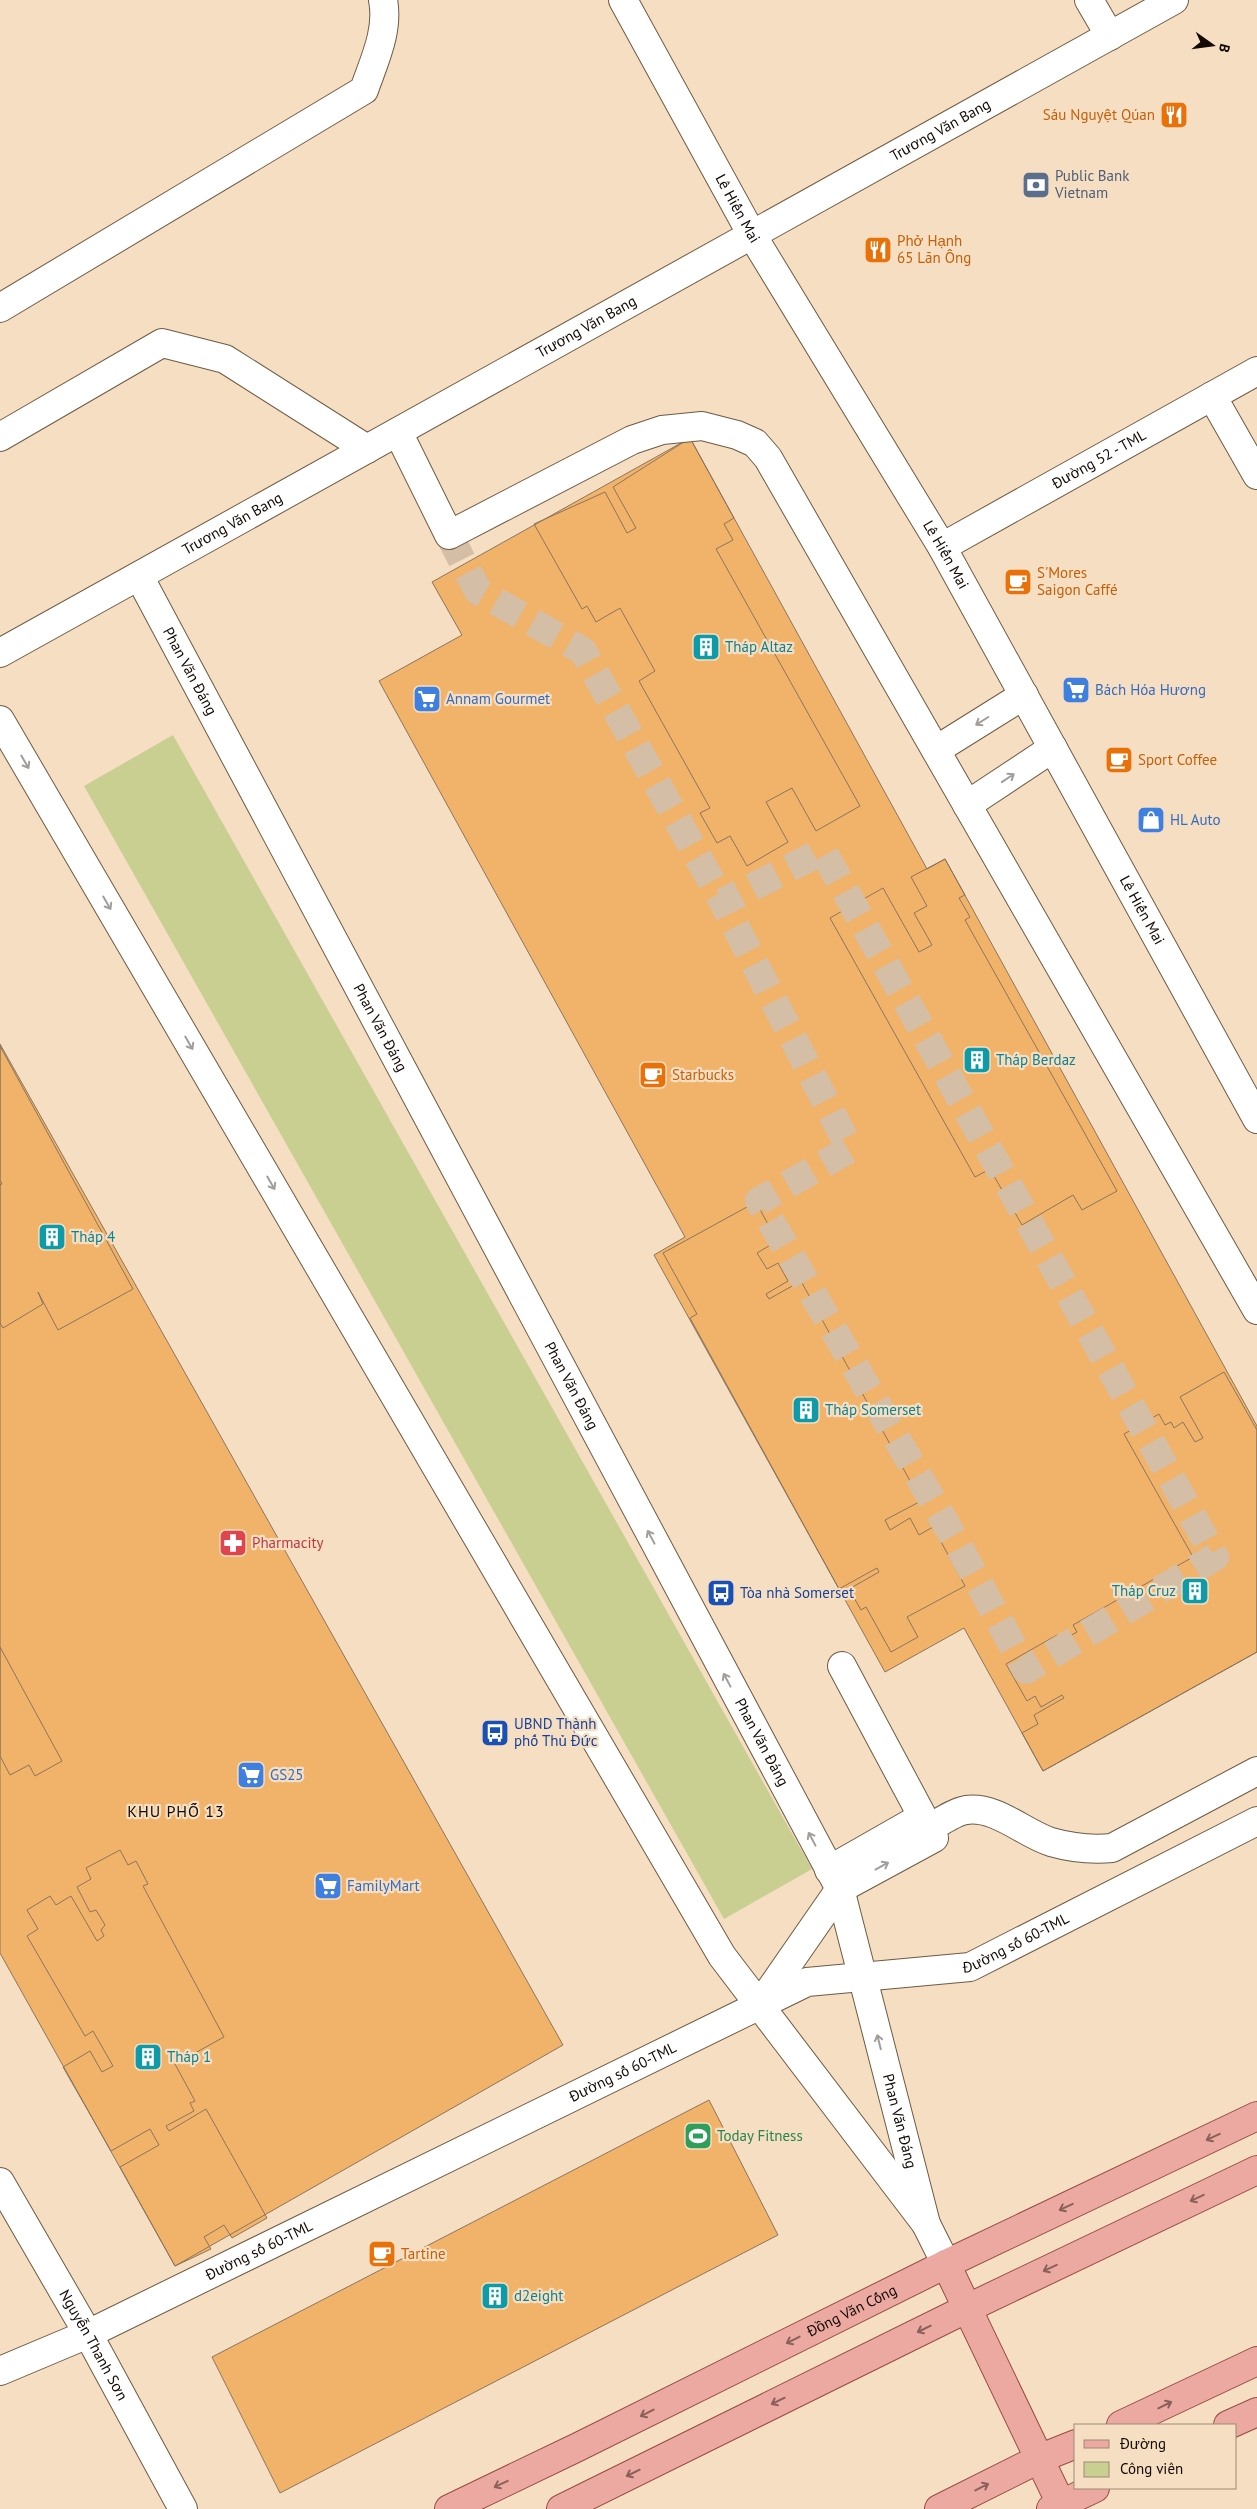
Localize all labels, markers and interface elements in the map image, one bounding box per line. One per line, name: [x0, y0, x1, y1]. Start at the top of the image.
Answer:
north arrow: [1187, 20, 1237, 70]
text: B: [1215, 42, 1234, 54]
street label: Trương Văn Bang: [887, 94, 993, 165]
restaurant icon: Sáu Nguyệt Qúan: [1159, 100, 1189, 130]
place label: Sáu Nguyệt Qúan: [1043, 105, 1155, 124]
place label: Public Bank Vietnam: [1054, 166, 1130, 202]
bank icon: Public Bank Vietnam: [1021, 170, 1051, 200]
street label: Lê Hiến Mai: [711, 171, 765, 246]
place label: Phở Hạnh 65 Lãn Ông: [897, 231, 971, 267]
restaurant icon: Phở Hạnh 65 Lãn Ông: [863, 235, 893, 265]
street label: Trương Văn Bang: [533, 291, 640, 362]
street label: Đường 52 - TML: [1048, 425, 1150, 493]
street label: Trương Văn Bang: [179, 488, 286, 559]
street label: Lê Hiến Mai: [919, 517, 973, 592]
place label: S'Mores Saigon Caffé: [1037, 563, 1118, 599]
cafe icon: S'Mores Saigon Caffé: [1003, 567, 1033, 597]
street label: Phan Văn Đáng: [159, 624, 222, 718]
building icon: Tháp Altaz: [691, 632, 721, 662]
place label: Tháp Altaz: [725, 637, 793, 656]
supermarket icon: Bách Hóa Hương: [1061, 675, 1091, 705]
place label: Bách Hóa Hương: [1095, 680, 1206, 699]
supermarket icon: Annam Gourmet: [412, 684, 442, 714]
place label: Annam Gourmet: [446, 689, 550, 708]
one-way arrow: [976, 717, 990, 727]
cafe icon: Sport Coffee: [1104, 745, 1134, 775]
place label: Sport Coffee: [1138, 750, 1217, 769]
one-way arrow: [20, 755, 30, 769]
one-way arrow: [1001, 773, 1015, 783]
shop icon: HL Auto: [1136, 805, 1166, 835]
place label: HL Auto: [1170, 810, 1221, 829]
street label: Lê Hiến Mai: [1116, 872, 1169, 948]
one-way arrow: [102, 895, 112, 909]
street label: Phan Văn Đáng: [349, 980, 412, 1075]
one-way arrow: [184, 1035, 194, 1050]
building icon: Tháp Berdaz: [962, 1045, 992, 1075]
place label: Tháp Berdaz: [996, 1050, 1076, 1069]
cafe icon: Starbucks: [638, 1060, 668, 1090]
place label: Starbucks: [672, 1065, 734, 1084]
one-way arrow: [266, 1176, 276, 1190]
building icon: Tháp 4: [37, 1222, 67, 1252]
place label: Tháp 4: [71, 1227, 115, 1246]
street label: Phan Văn Đáng: [541, 1338, 603, 1433]
building icon: Tháp Somerset: [791, 1395, 821, 1425]
place label: Tháp Somerset: [825, 1400, 921, 1419]
pharmacy icon: Pharmacity: [218, 1528, 248, 1558]
one-way arrow: [646, 1529, 656, 1544]
place label: Pharmacity: [252, 1533, 324, 1552]
building icon: Tháp Cruz: [1180, 1576, 1210, 1606]
bus stop icon: Tòa nhà Somerset: [706, 1578, 736, 1608]
place label: Tháp Cruz: [1112, 1581, 1176, 1600]
place label: Tòa nhà Somerset: [740, 1583, 854, 1602]
one-way arrow: [722, 1673, 731, 1688]
street label: Phan Văn Đáng: [731, 1695, 793, 1789]
place label: UBND Thành phố Thủ Đức: [514, 1714, 598, 1750]
bus stop icon: UBND Thành phố Thủ Đức: [480, 1718, 510, 1748]
supermarket icon: GS25: [236, 1760, 266, 1790]
place label: GS25: [270, 1765, 304, 1784]
district label: KHU PHỐ 13: [127, 1801, 225, 1821]
one-way arrow: [807, 1831, 817, 1846]
one-way arrow: [875, 1860, 889, 1870]
supermarket icon: FamilyMart: [313, 1871, 343, 1901]
place label: FamilyMart: [347, 1876, 420, 1895]
street label: Đường số 60-TML: [961, 1908, 1072, 1977]
one-way arrow: [874, 2034, 884, 2050]
street label: Đường số 60-TML: [565, 2037, 680, 2106]
building icon: Tháp 1: [133, 2042, 163, 2072]
place label: Tháp 1: [167, 2047, 211, 2066]
street label: Phan Văn Đáng: [879, 2072, 921, 2170]
sports icon: Today Fitness: [683, 2121, 713, 2151]
place label: Today Fitness: [717, 2126, 803, 2145]
one-way arrow: [1206, 2133, 1221, 2143]
one-way arrow: [1190, 2194, 1205, 2204]
one-way arrow: [1059, 2203, 1074, 2212]
street label: Đường số 60-TML: [201, 2215, 316, 2284]
cafe icon: Tartine: [367, 2239, 397, 2269]
place label: Tartine: [401, 2244, 446, 2263]
one-way arrow: [1043, 2264, 1058, 2273]
street label: Đồng Văn Cống: [803, 2280, 900, 2341]
building icon: d2eight: [480, 2281, 510, 2311]
street label: Nguyễn Thanh Sơn: [55, 2286, 132, 2404]
place label: d2eight: [514, 2286, 563, 2305]
one-way arrow: [917, 2325, 932, 2334]
one-way arrow: [785, 2336, 800, 2346]
one-way arrow: [771, 2396, 786, 2406]
one-way arrow: [1157, 2399, 1172, 2409]
one-way arrow: [640, 2409, 655, 2418]
legend: [1074, 2424, 1237, 2489]
text: Đường: [1119, 2434, 1166, 2453]
text: Công viên: [1120, 2459, 1183, 2478]
one-way arrow: [626, 2469, 641, 2478]
one-way arrow: [494, 2480, 509, 2489]
one-way arrow: [975, 2482, 990, 2492]

